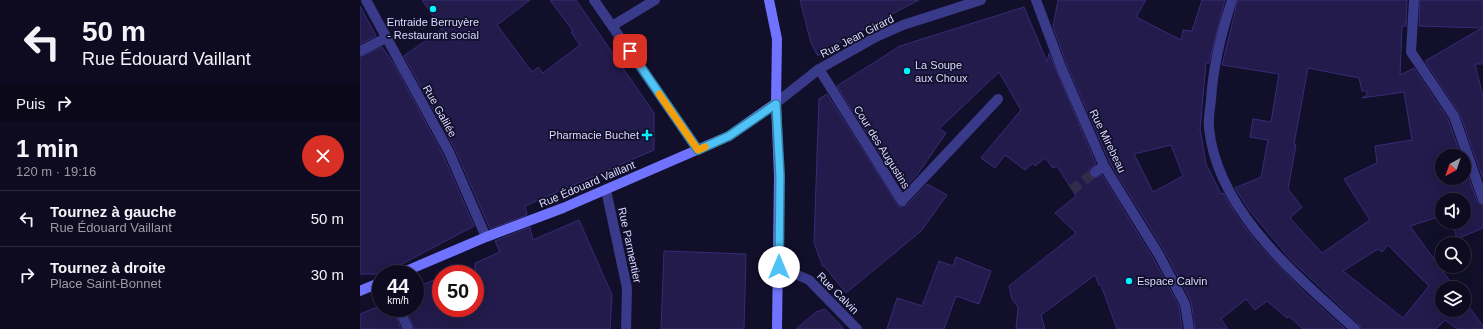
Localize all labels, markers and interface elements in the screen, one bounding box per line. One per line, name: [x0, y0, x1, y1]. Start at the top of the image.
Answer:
marker: Entraide Berruyère - Restaurant social: [428, 4, 438, 14]
street label: Rue Jean Girard: [818, 12, 896, 60]
icon: left: [16, 16, 68, 68]
text: 50 m: [82, 16, 146, 47]
place label: Entraide Berruyère - Restaurant social: [387, 16, 479, 41]
pin: [613, 34, 647, 68]
icon: arrive: [619, 40, 641, 62]
text: Rue Édouard Vaillant: [82, 49, 251, 69]
place label: La Soupe aux Choux: [915, 59, 968, 84]
marker: La Soupe aux Choux: [902, 66, 912, 76]
street label: Rue Galilée: [421, 83, 459, 139]
icon: right: [53, 92, 75, 114]
text: Puis: [16, 95, 45, 112]
street label: Cour des Augustins: [852, 103, 913, 191]
street label: Rue Mirebeau: [1087, 107, 1129, 175]
place label: Pharmacie Buchet: [549, 129, 639, 141]
marker: Pharmacie Buchet: [642, 130, 652, 140]
text: 1 min: [16, 135, 79, 162]
button: close: [302, 135, 344, 177]
north arrow: [1435, 149, 1471, 185]
map controls: [1435, 149, 1471, 317]
street label: Rue Édouard Vaillant: [537, 158, 637, 210]
text: 120 m · 19:16: [16, 164, 96, 179]
button: sound: [1435, 193, 1471, 229]
text: Tournez à gauche: [50, 203, 176, 220]
street label: Rue Parmentier: [616, 206, 644, 284]
icon: left: [16, 208, 38, 230]
text: 50 m: [311, 210, 344, 227]
text: Rue Édouard Vaillant: [50, 220, 172, 235]
button: search: [1435, 237, 1471, 273]
position arrow: [758, 246, 800, 288]
text: Tournez à droite: [50, 259, 166, 276]
icon: right: [16, 264, 38, 286]
speed limit sign: 50: [432, 265, 484, 317]
text: 30 m: [311, 266, 344, 283]
street label: Rue Calvin: [815, 270, 861, 316]
text: 44: [387, 275, 409, 297]
place label: Espace Calvin: [1137, 275, 1207, 287]
text: Place Saint-Bonnet: [50, 276, 161, 291]
marker: Espace Calvin: [1124, 276, 1134, 286]
button: layers: [1435, 281, 1471, 317]
text: km/h: [387, 295, 409, 306]

